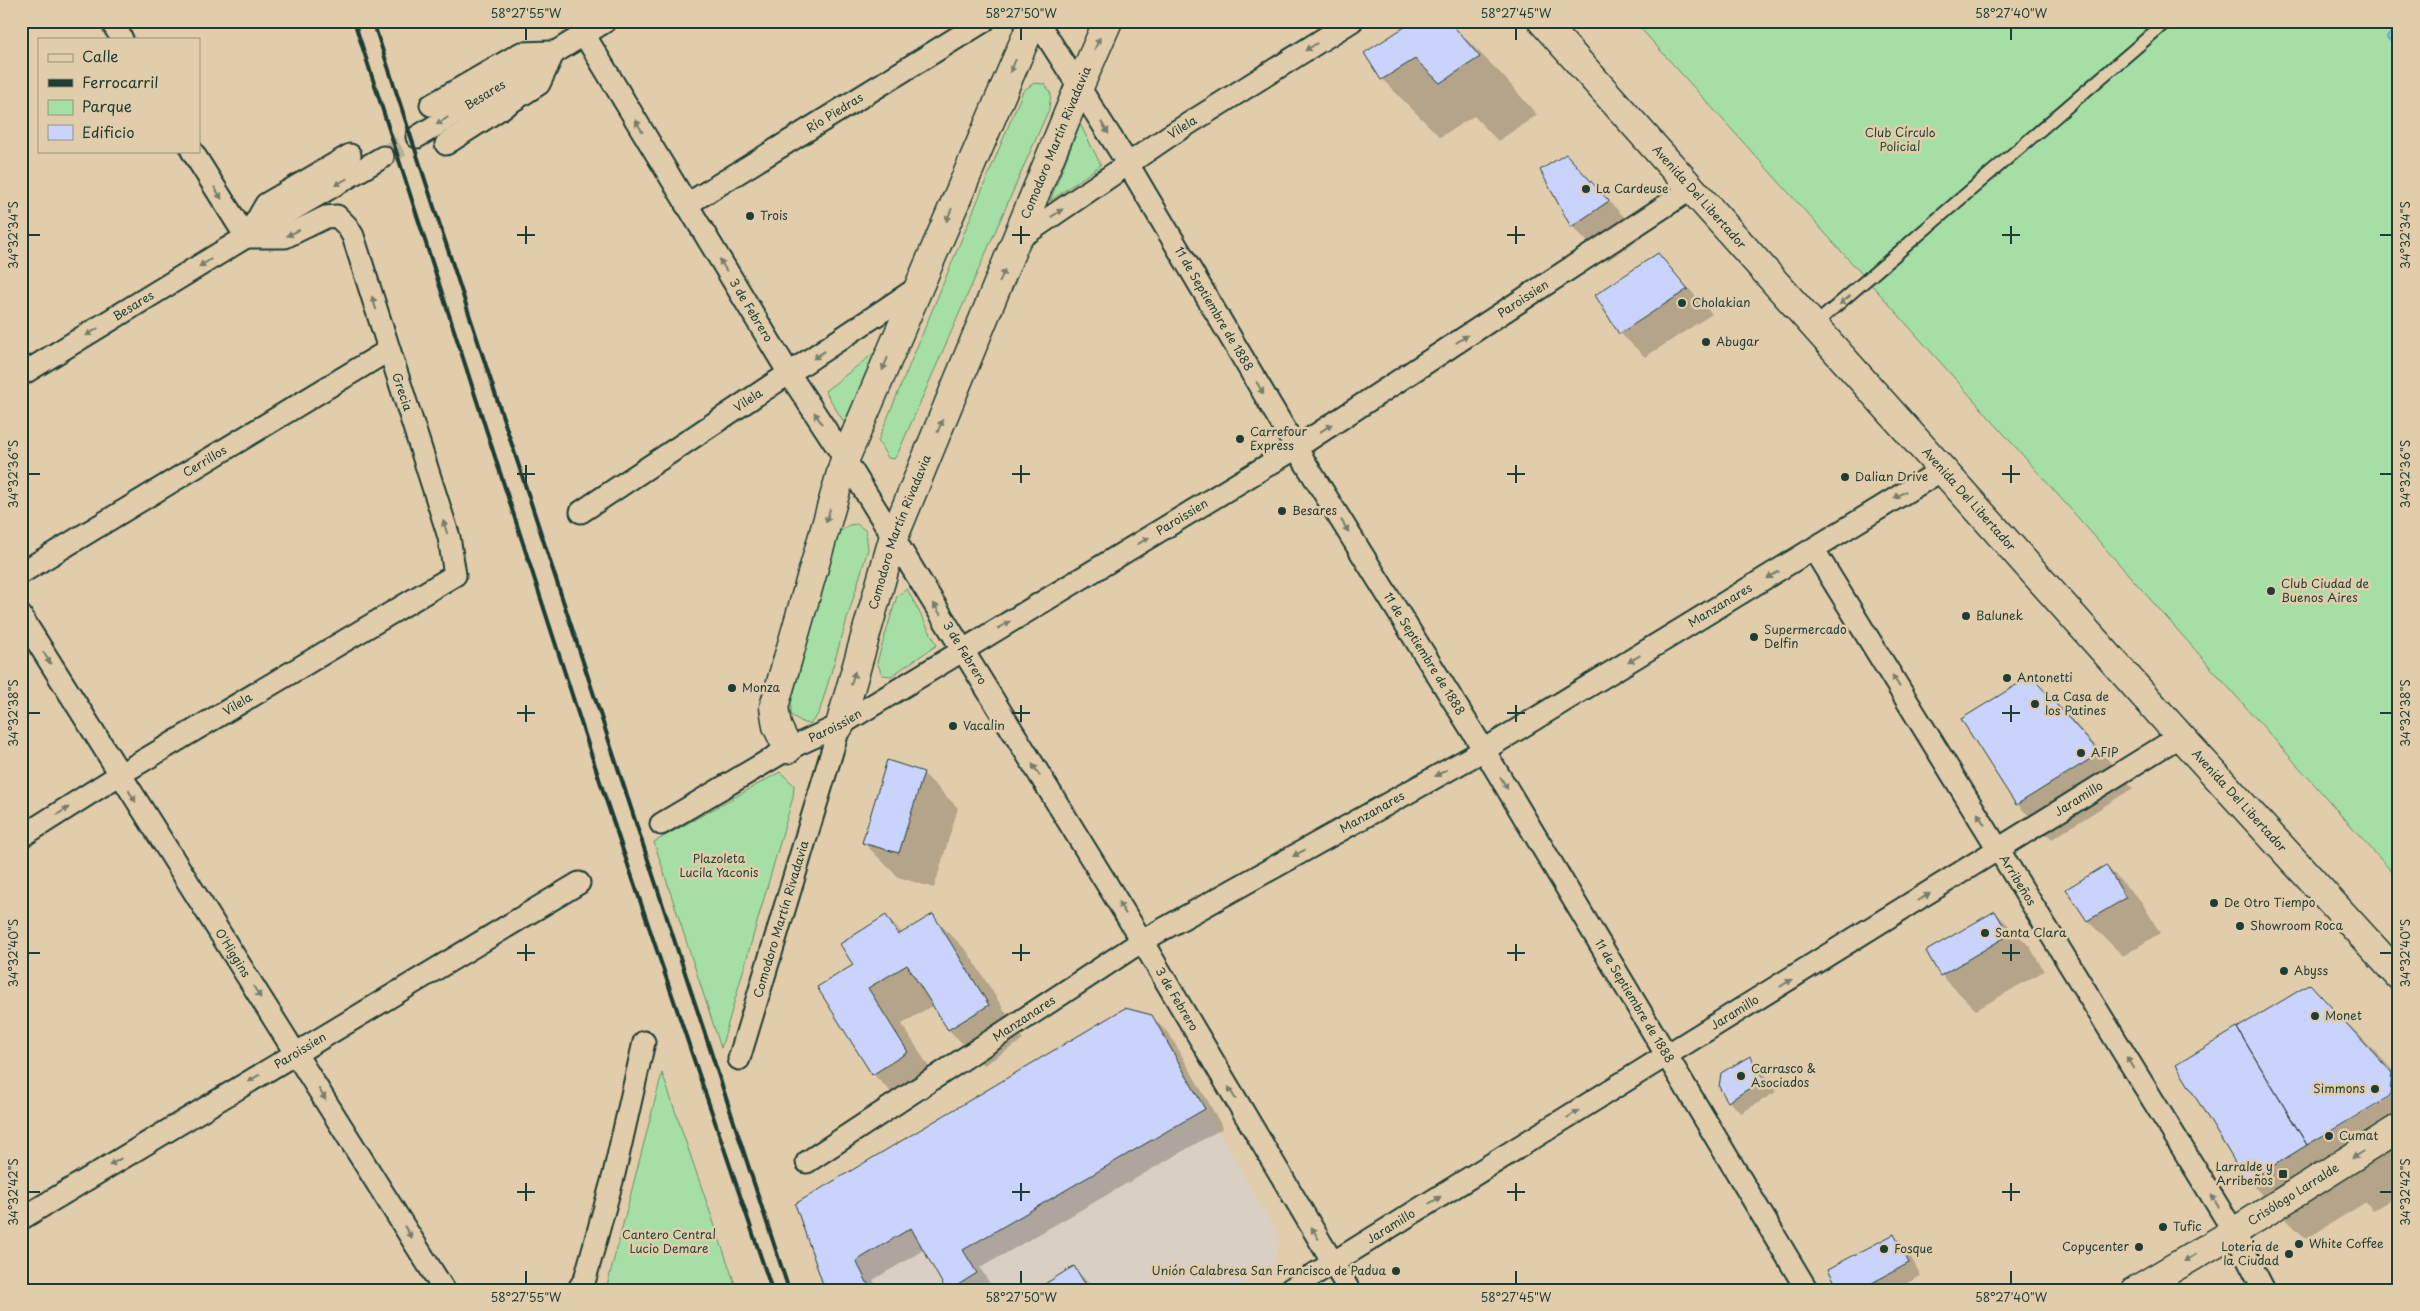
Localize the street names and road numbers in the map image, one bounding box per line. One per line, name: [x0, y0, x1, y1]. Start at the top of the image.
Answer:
street label: Comodoro Martín Rivadavia: [1016, 63, 1095, 221]
street label: Besares: [461, 75, 509, 114]
street label: Río Piedras: [802, 88, 867, 137]
street label: Vilela: [1164, 110, 1200, 143]
street label: Avenida Del Libertador: [1649, 141, 1751, 253]
street label: 11 de Septiembre de 1888: [1171, 243, 1259, 374]
street label: 3 de Febrero: [726, 274, 778, 345]
street label: Paroissien: [1494, 275, 1552, 322]
street label: Besares: [109, 285, 157, 325]
street label: Grecia: [388, 370, 418, 414]
street label: Vilela: [730, 383, 766, 416]
street label: Cerrillos: [179, 440, 230, 481]
street label: Avenida Del Libertador: [1918, 443, 2021, 555]
street label: Comodoro Martín Rivadavia: [863, 451, 935, 612]
street label: Paroissien: [1152, 494, 1211, 539]
street label: Manzanares: [1684, 578, 1756, 631]
street label: 11 de Septiembre de 1888: [1380, 588, 1470, 718]
street label: 3 de Febrero: [939, 617, 992, 688]
street label: Vilela: [219, 687, 256, 719]
street label: Paroissien: [805, 704, 865, 746]
street label: Avenida Del Libertador: [2188, 745, 2292, 856]
street label: Jaramillo: [2050, 776, 2106, 820]
street label: Manzanares: [1336, 786, 1408, 837]
street label: Comodoro Martín Rivadavia: [748, 838, 813, 1000]
street label: Arribeños: [1996, 851, 2041, 909]
street label: O'Higgins: [211, 925, 256, 981]
street label: 11 de Septiembre de 1888: [1591, 935, 1679, 1066]
street label: 3 de Febrero: [1151, 963, 1204, 1034]
street label: Manzanares: [988, 990, 1059, 1045]
street label: Jaramillo: [1707, 990, 1762, 1034]
street label: Paroissien: [270, 1027, 329, 1073]
street label: Crisólogo Larralde: [2244, 1158, 2342, 1229]
street label: Jaramillo: [1363, 1204, 1418, 1248]

